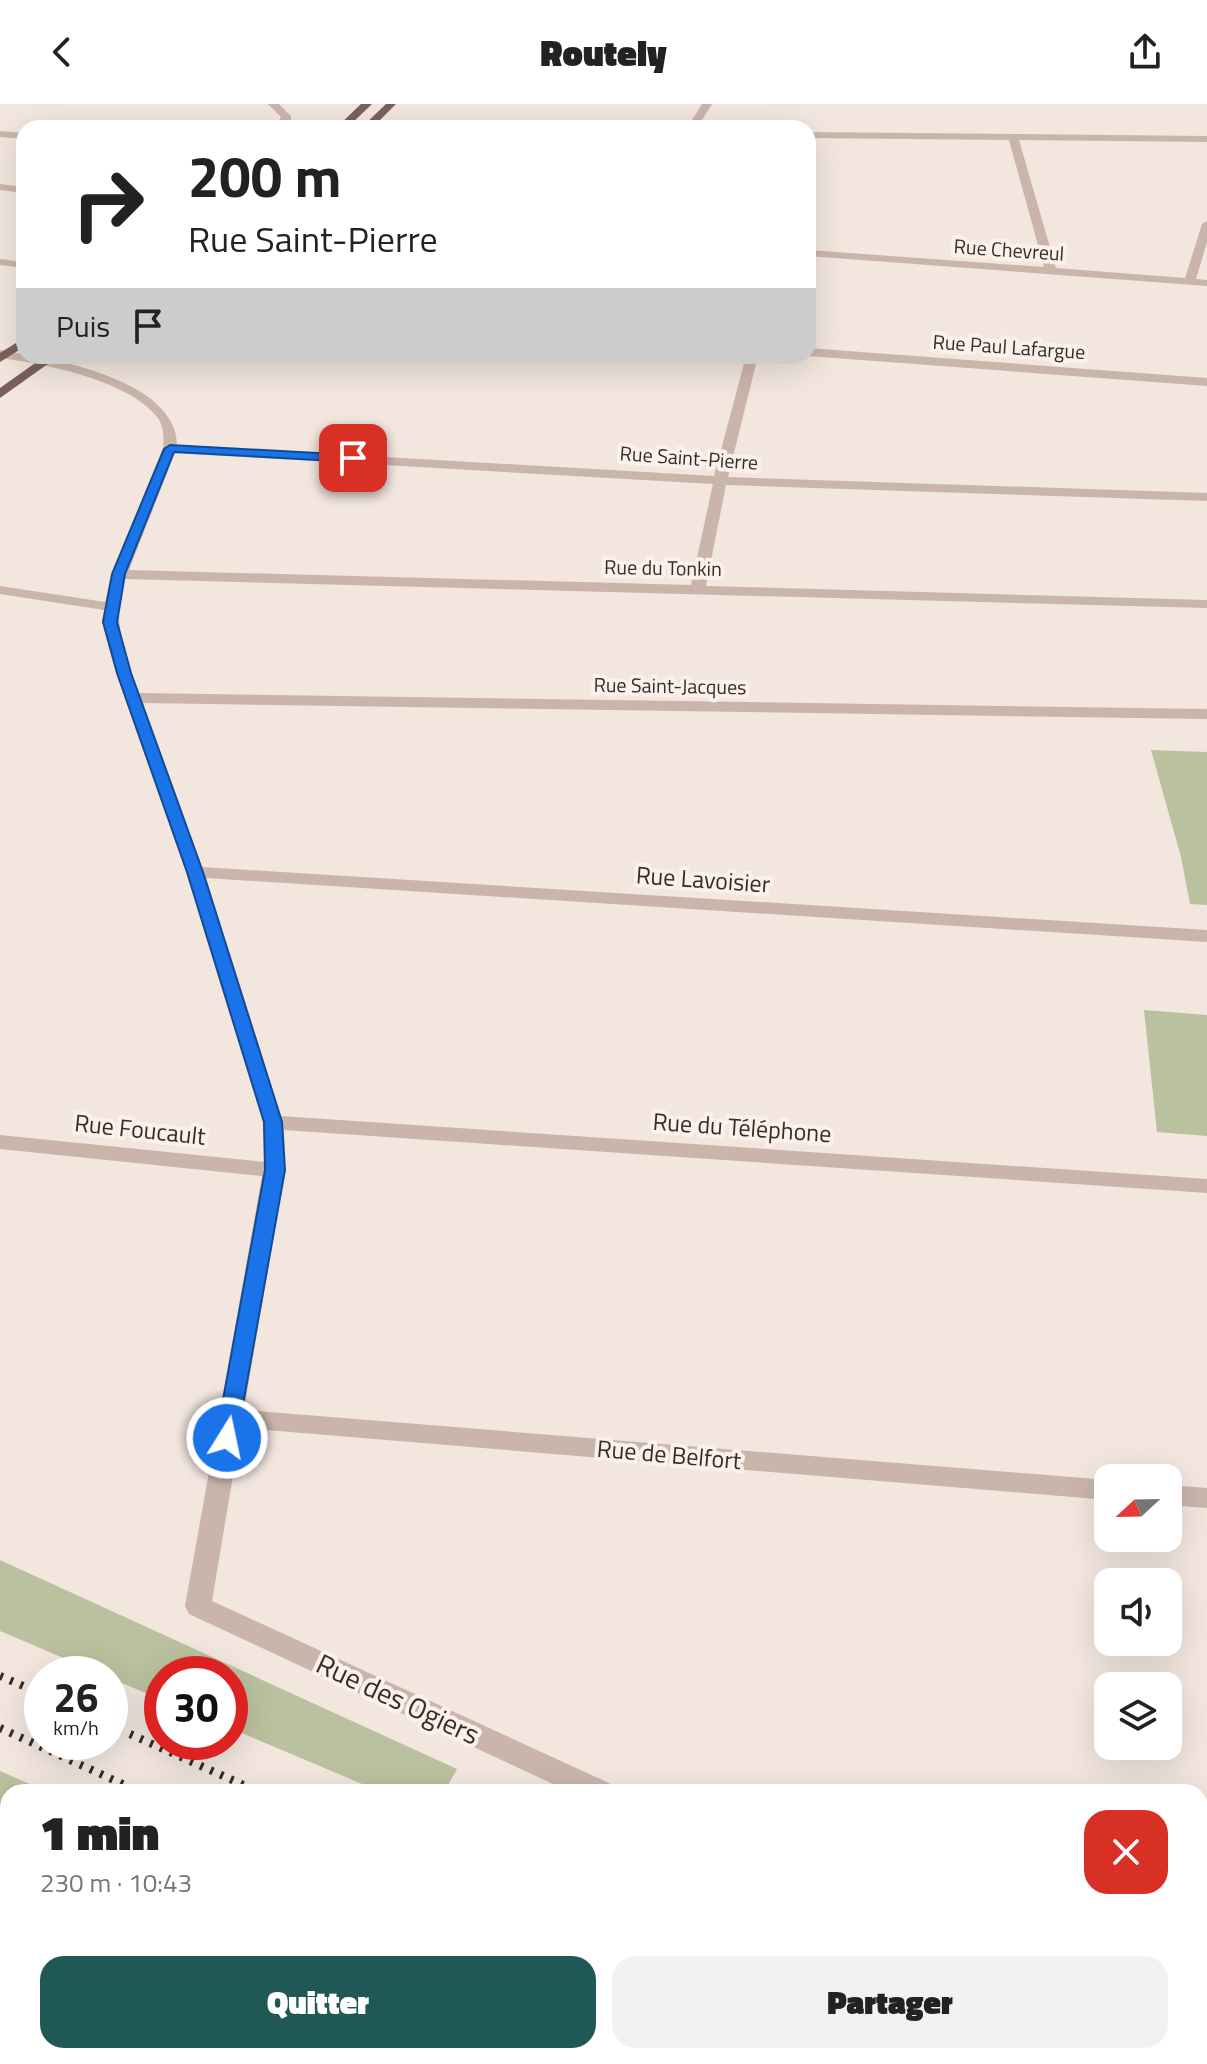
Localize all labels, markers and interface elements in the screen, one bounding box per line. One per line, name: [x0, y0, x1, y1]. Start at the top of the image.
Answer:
text: Routely: [540, 25, 667, 80]
icon: back: [40, 30, 84, 74]
icon: share: [1123, 30, 1167, 74]
text: 200 m: [188, 134, 341, 219]
icon: right: [56, 152, 160, 256]
text: Rue Saint-Pierre: [188, 211, 438, 266]
street label: Rue Chevreul: [953, 230, 1065, 269]
text: Puis: [56, 303, 110, 349]
icon: arrive: [126, 304, 170, 348]
street label: Rue Paul Lafargue: [932, 326, 1086, 367]
pin: [319, 424, 387, 492]
icon: arrive: [331, 436, 375, 480]
street label: Rue Saint-Pierre: [619, 437, 759, 478]
street label: Rue du Tonkin: [604, 551, 722, 584]
street label: Rue Saint-Jacques: [593, 669, 747, 702]
street label: Rue Lavoisier: [635, 856, 771, 902]
street label: Rue du Téléphone: [652, 1103, 833, 1151]
street label: Rue Foucault: [73, 1104, 208, 1154]
position arrow: [185, 1396, 269, 1480]
street label: Rue de Belfort: [596, 1430, 743, 1478]
north arrow: [1094, 1464, 1182, 1552]
map controls: [1094, 1464, 1182, 1760]
button: sound: [1094, 1568, 1182, 1656]
street label: Rue des Ogiers: [309, 1642, 487, 1755]
speed limit sign: 30: [144, 1656, 248, 1760]
text: 26: [54, 1667, 98, 1728]
button: layers: [1094, 1672, 1182, 1760]
text: km/h: [53, 1712, 99, 1743]
text: 1 min: [40, 1796, 159, 1869]
button: close: [1084, 1810, 1168, 1894]
text: 230 m · 10:43: [40, 1863, 192, 1902]
button: Quitter: [40, 1956, 596, 2048]
button: Partager: [612, 1956, 1168, 2048]

